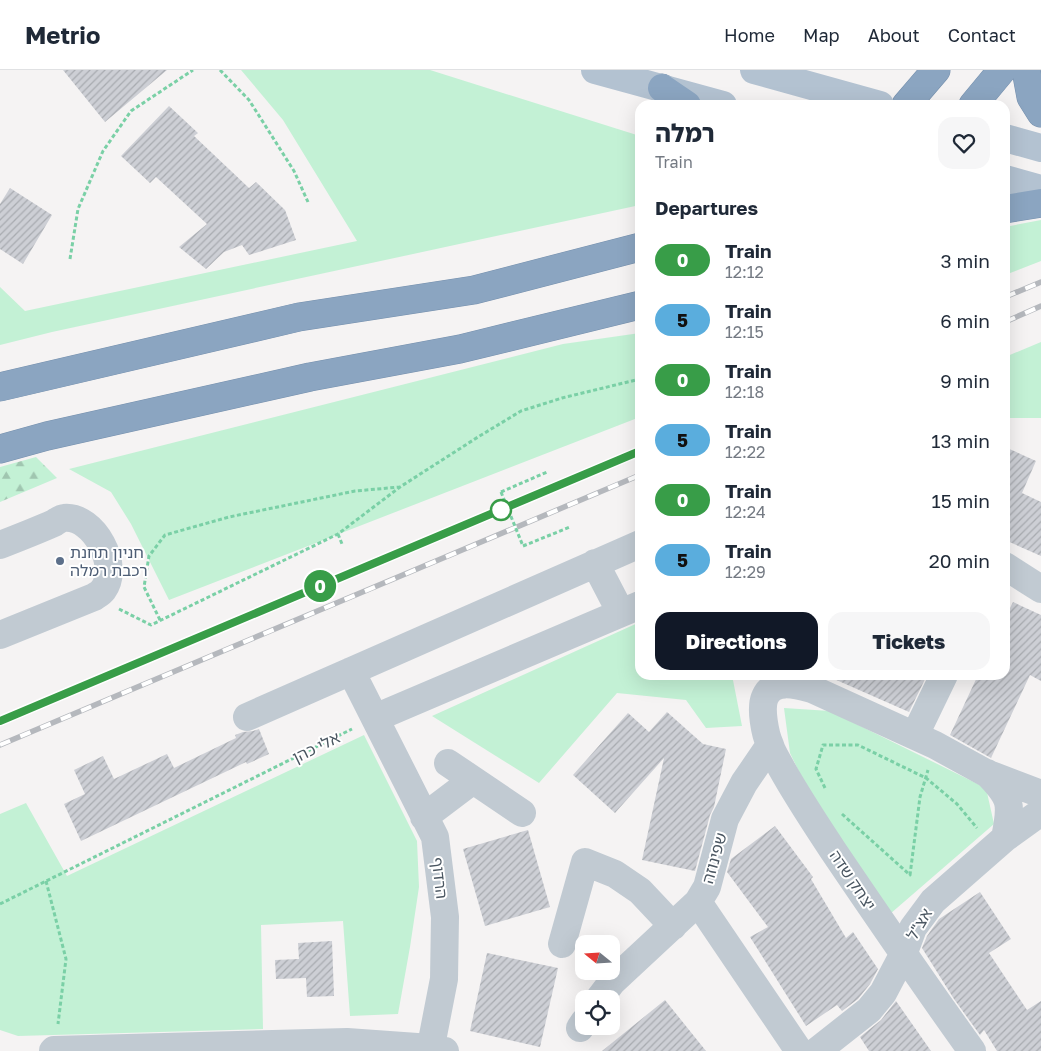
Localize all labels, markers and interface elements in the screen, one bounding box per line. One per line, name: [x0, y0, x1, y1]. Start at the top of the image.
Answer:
text: Metrio: [25, 20, 100, 49]
text: Home: [724, 24, 775, 46]
text: Map: [803, 24, 840, 46]
text: About: [868, 24, 920, 46]
text: Contact: [948, 24, 1016, 46]
button: heart: [938, 117, 990, 169]
text: רמלה: [655, 118, 715, 147]
text: Train: [655, 152, 693, 172]
text: Departures: [655, 196, 758, 219]
text: Train: [725, 239, 771, 262]
text: 0: [677, 249, 688, 271]
text: 3 min: [941, 249, 990, 272]
text: 12:12: [725, 262, 764, 282]
text: Train: [725, 299, 771, 322]
text: 5: [677, 309, 688, 331]
text: 6 min: [940, 309, 990, 332]
text: 12:15: [725, 322, 764, 342]
text: Train: [725, 359, 771, 382]
text: 0: [677, 369, 688, 391]
text: 9 min: [940, 369, 990, 392]
text: 12:18: [725, 382, 764, 402]
text: Train: [725, 419, 771, 442]
text: 5: [677, 429, 688, 451]
text: 13 min: [931, 429, 990, 452]
text: 12:22: [725, 442, 765, 462]
text: Train: [725, 479, 771, 502]
text: 0: [677, 489, 688, 511]
text: 15 min: [931, 489, 990, 512]
unlabelled marker: [490, 499, 512, 521]
text: 12:24: [725, 502, 766, 522]
text: Train: [725, 539, 771, 562]
place label: חניון תחנת רכבת רמלה: [70, 542, 148, 580]
text: 5: [677, 549, 688, 571]
text: 20 min: [929, 549, 990, 572]
marker: חניון תחנת רכבת רמלה: [54, 555, 66, 567]
text: 12:29: [725, 562, 766, 582]
line badge: 0: [304, 570, 336, 602]
text: 0: [314, 575, 326, 597]
button: Directions: [655, 612, 818, 670]
button: Tickets: [828, 612, 990, 670]
street label: אלי כהן: [289, 727, 343, 767]
street label: שפינוזה: [697, 830, 731, 886]
street label: יצחק שדה: [826, 846, 880, 914]
street label: הרדוף: [428, 856, 452, 900]
street label: אצ"ל: [902, 904, 936, 944]
north arrow: [575, 935, 620, 980]
map controls: [575, 935, 620, 1035]
button: locate: [575, 990, 620, 1035]

